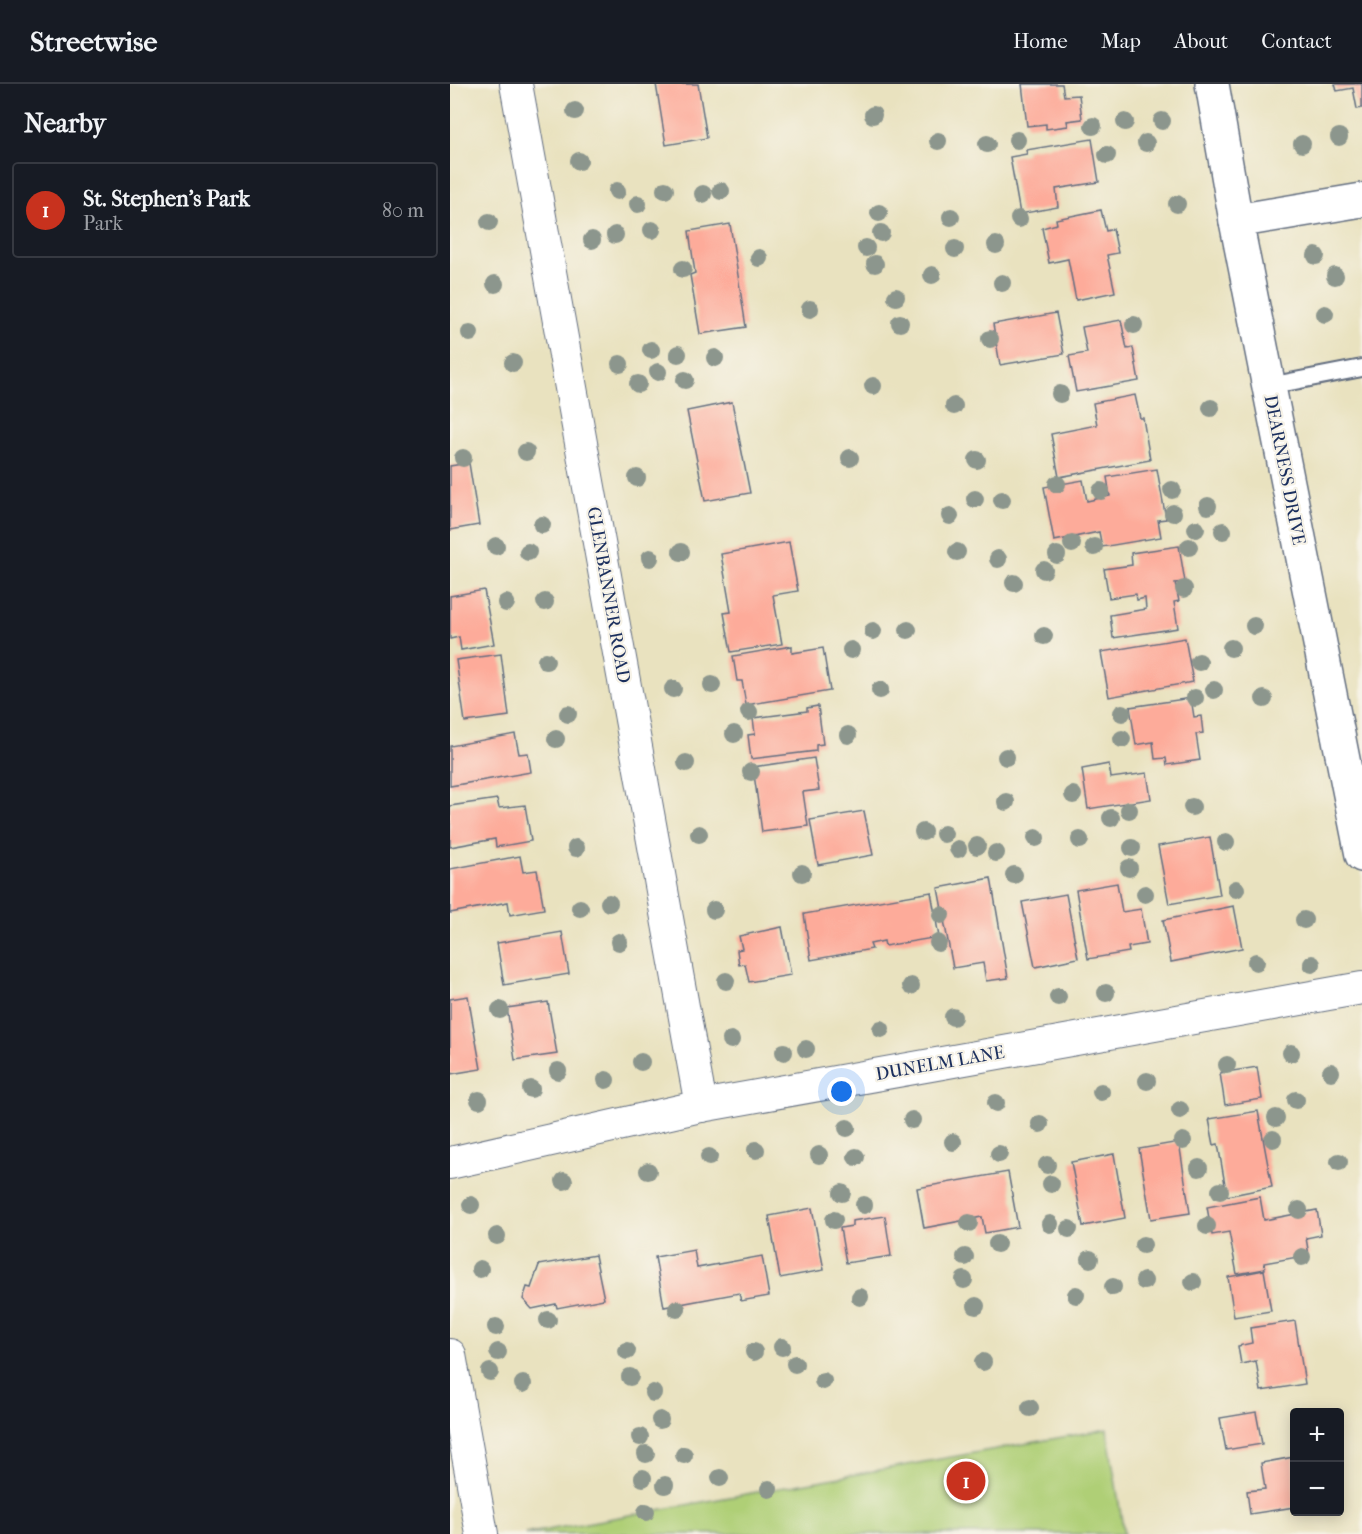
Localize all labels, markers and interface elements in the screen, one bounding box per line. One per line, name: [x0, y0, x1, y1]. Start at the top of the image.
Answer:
text: Streetwise: [30, 25, 157, 58]
text: Home: [1013, 29, 1068, 53]
text: Map: [1101, 29, 1141, 53]
text: About: [1174, 29, 1228, 53]
text: Contact: [1261, 29, 1332, 53]
text: Nearby: [24, 108, 106, 139]
text: St. Stephen's Park: [83, 186, 250, 212]
text: 1: [42, 199, 49, 222]
text: 80 m: [382, 199, 424, 222]
text: Park: [83, 212, 123, 235]
street label: DEARNESS DRIVE: [1260, 393, 1309, 547]
street label: GLENBANNER ROAD: [583, 505, 634, 685]
street label: DUNELM LANE: [874, 1042, 1006, 1085]
your location: [827, 1077, 856, 1106]
map controls: [1290, 1408, 1344, 1516]
button: +: [1290, 1408, 1344, 1462]
pin: 1: [946, 1458, 986, 1504]
button: −: [1290, 1462, 1344, 1516]

